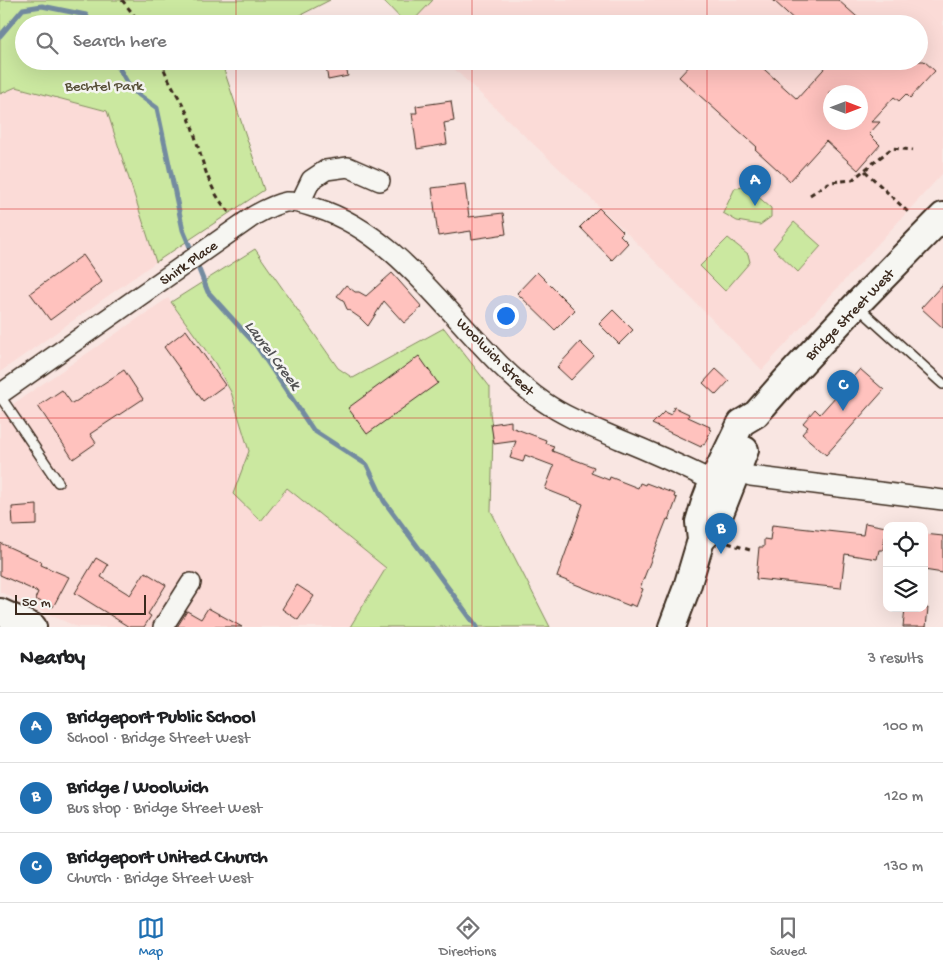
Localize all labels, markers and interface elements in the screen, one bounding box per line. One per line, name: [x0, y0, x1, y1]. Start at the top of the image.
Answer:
search box: [15, 15, 928, 70]
icon: search: [33, 29, 61, 57]
text: Search here: [73, 31, 167, 54]
park label: Bechtel Park: [64, 78, 144, 96]
north arrow: [823, 85, 868, 130]
pin: A: [739, 165, 771, 206]
street label: Shirk Place: [157, 237, 222, 290]
street label: Bridge Street West: [801, 264, 900, 366]
your location: [493, 303, 519, 329]
street label: Woolwich Street: [452, 315, 539, 402]
water label: Laurel Creek: [239, 318, 304, 396]
pin: C: [827, 370, 859, 411]
pin: B: [705, 513, 737, 554]
map controls: [883, 522, 928, 612]
button: locate: [883, 522, 928, 567]
button: layers: [883, 567, 928, 612]
scale bar: [15, 592, 146, 615]
text: 50 m: [22, 595, 51, 612]
text: Nearby: [20, 647, 85, 672]
text: 3 results: [868, 650, 923, 669]
text: Bridgeport Public School: [67, 707, 256, 730]
text: A: [31, 718, 41, 737]
text: 100 m: [883, 718, 923, 737]
text: School · Bridge Street West: [67, 730, 250, 749]
text: Bridge / Woolwich: [67, 777, 208, 800]
text: B: [32, 788, 40, 807]
text: 120 m: [884, 788, 923, 807]
text: Bus stop · Bridge Street West: [67, 800, 262, 819]
text: Bridgeport United Church: [67, 847, 268, 870]
text: C: [32, 858, 40, 877]
text: 130 m: [884, 858, 923, 877]
text: Church · Bridge Street West: [67, 870, 253, 889]
tab: Map: [137, 914, 165, 961]
tab: Directions: [439, 914, 496, 961]
tab: Saved: [770, 914, 806, 961]

